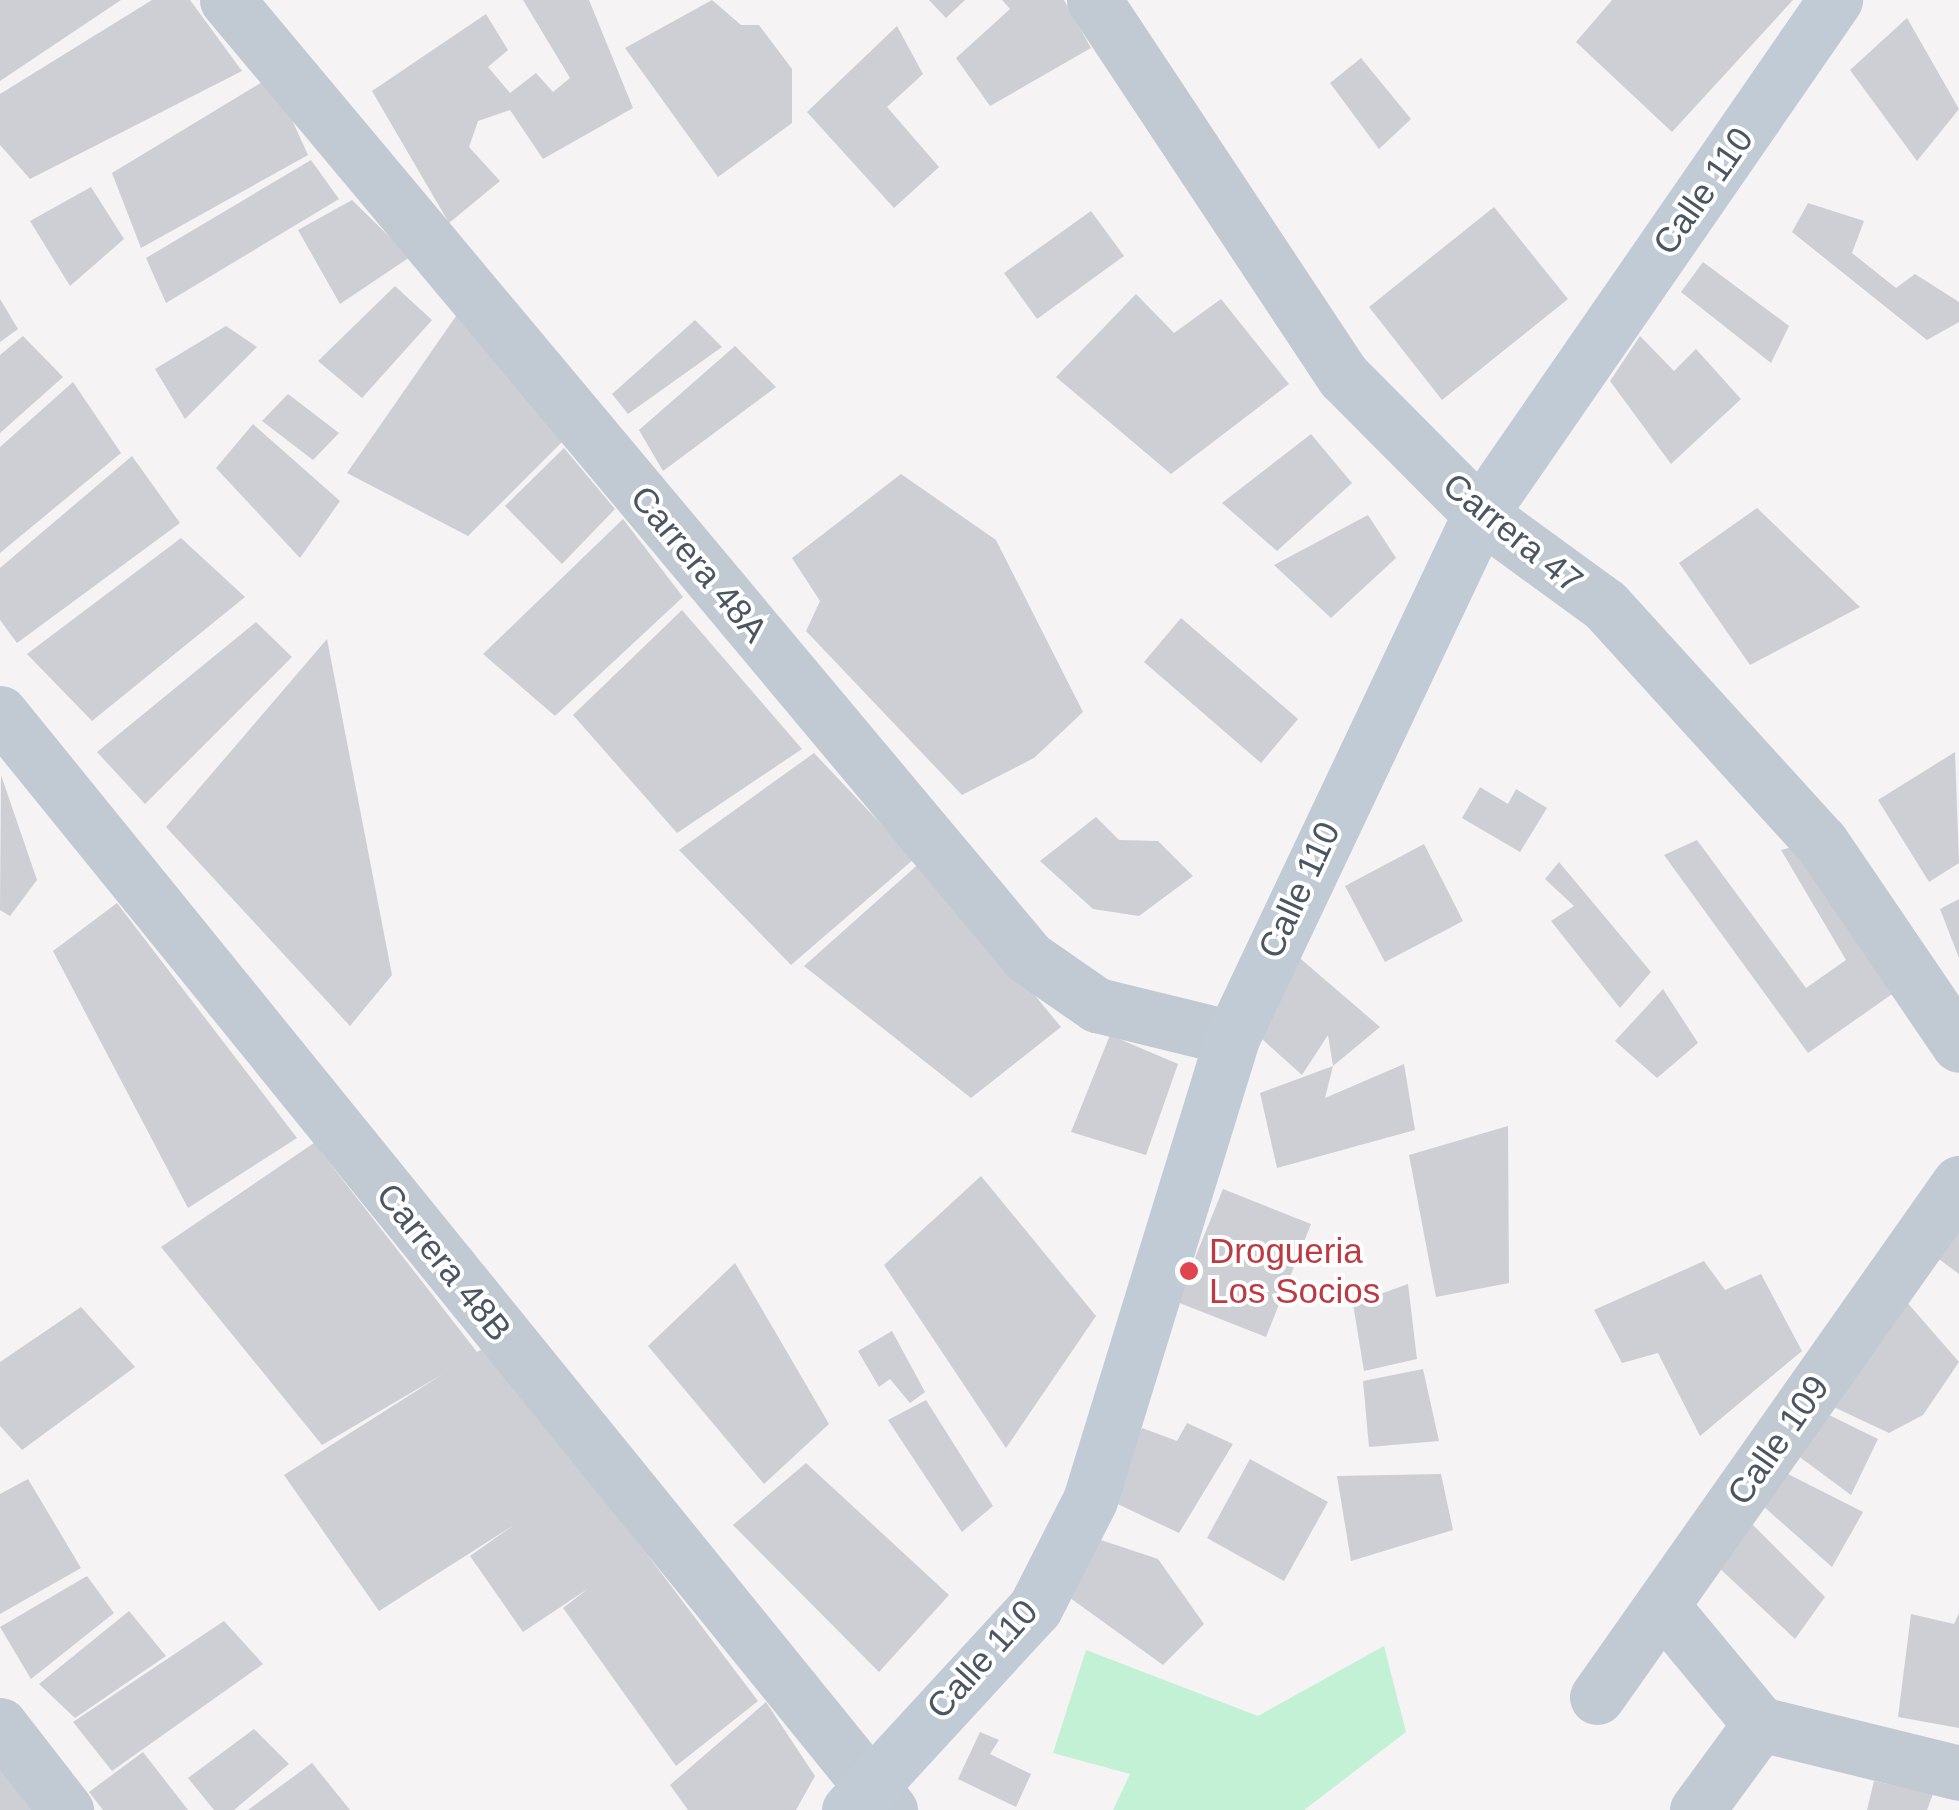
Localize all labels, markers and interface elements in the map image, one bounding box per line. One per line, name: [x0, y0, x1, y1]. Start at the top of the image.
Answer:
street label: Calle 110: [1644, 119, 1762, 263]
street label: Carrera 47: [1435, 464, 1591, 602]
street label: Carrera 48A: [622, 477, 776, 651]
street label: Calle 110: [1249, 815, 1349, 965]
street label: Carrera 48B: [368, 1175, 520, 1349]
place label: Drogueria Los Socios: [1209, 1230, 1380, 1312]
marker: Drogueria Los Socios: [1178, 1260, 1200, 1282]
street label: Calle 109: [1718, 1367, 1838, 1513]
street label: Calle 110: [918, 1591, 1046, 1727]

